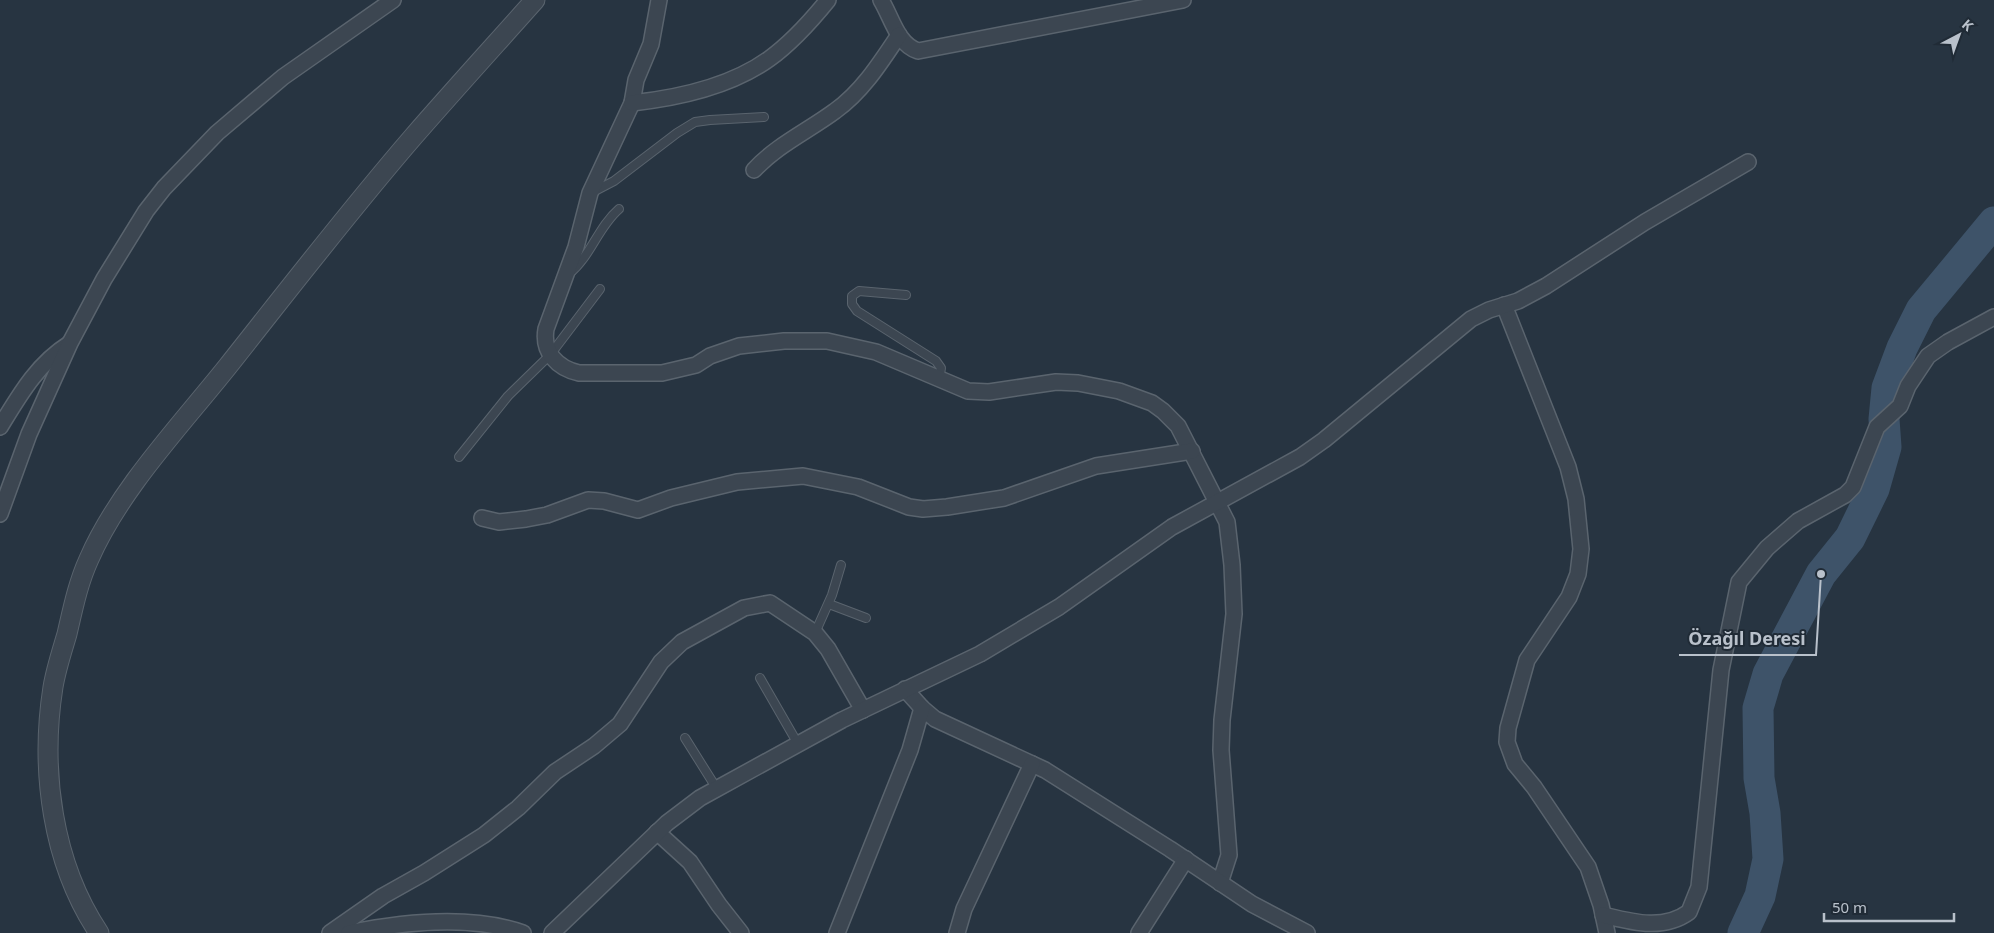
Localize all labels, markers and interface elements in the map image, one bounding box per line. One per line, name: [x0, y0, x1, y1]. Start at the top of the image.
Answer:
north arrow: [1934, 10, 1984, 60]
text: K: [1958, 15, 1978, 35]
callout: Özağıl Deresi: [1679, 622, 1816, 655]
text: Özağıl Deresi: [1688, 626, 1806, 650]
scale bar: [1824, 890, 1954, 922]
text: 50 m: [1832, 897, 1867, 917]

